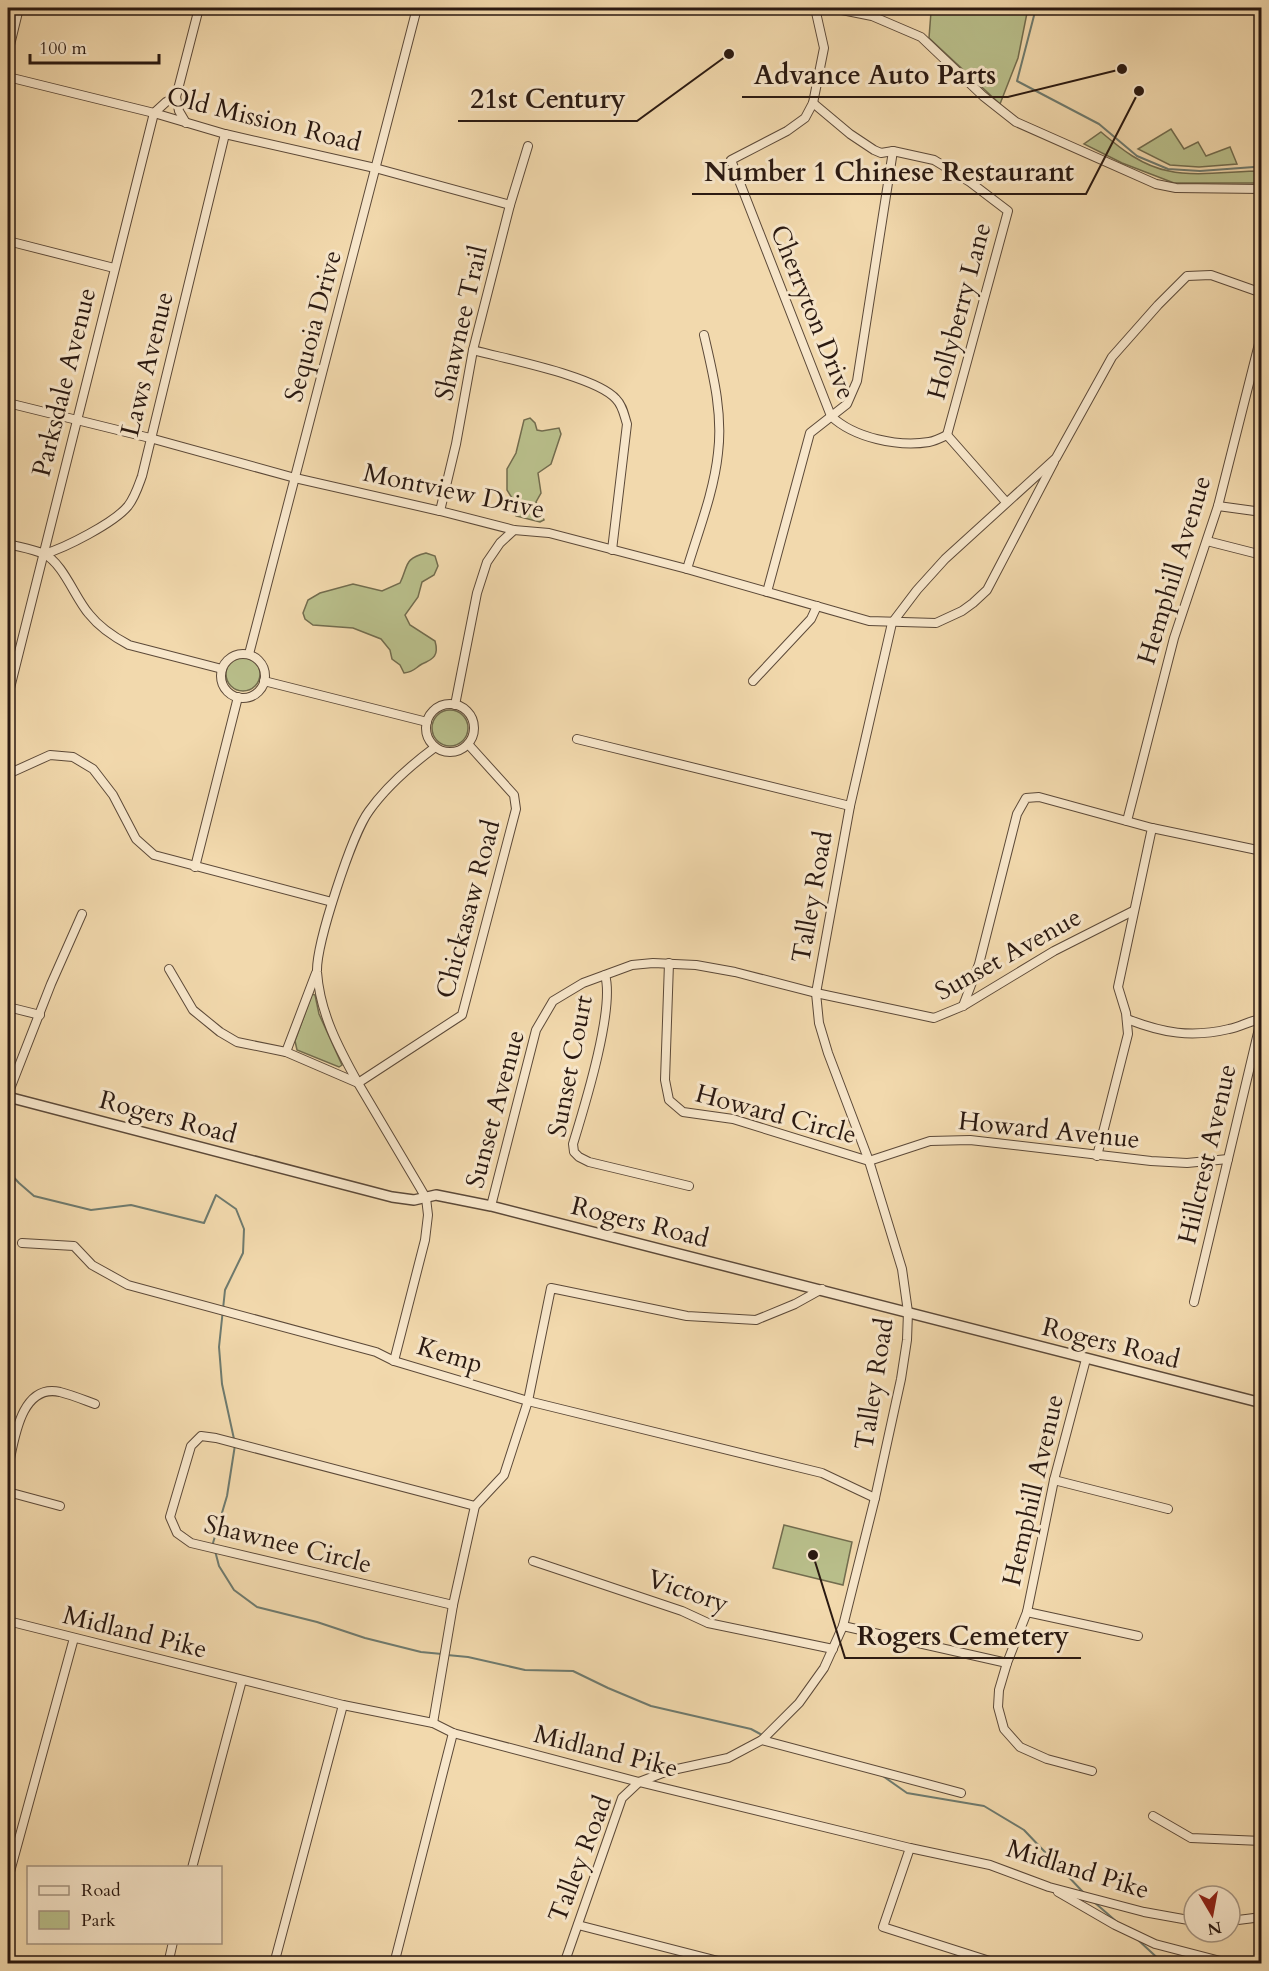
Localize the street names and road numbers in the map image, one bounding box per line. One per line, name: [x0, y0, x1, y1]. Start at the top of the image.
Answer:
street label: Old Mission Road: [163, 78, 365, 160]
street label: Cherryton Drive: [762, 219, 864, 405]
street label: Hollyberry Lane: [919, 219, 999, 403]
street label: Shawnee Trail: [426, 241, 496, 404]
street label: Sequoia Drive: [276, 246, 350, 406]
street label: Parksdale Avenue: [24, 284, 104, 480]
street label: Laws Avenue: [112, 288, 182, 440]
street label: Montview Drive: [360, 455, 548, 527]
street label: Hemphill Avenue: [1129, 471, 1219, 669]
street label: Chickasaw Road: [427, 816, 509, 1002]
street label: Talley Road: [783, 828, 841, 966]
street label: Sunset Avenue: [929, 899, 1087, 1009]
street label: Sunset Court: [539, 992, 601, 1140]
street label: Sunset Avenue: [457, 1026, 533, 1192]
street label: Hillcrest Avenue: [1169, 1061, 1245, 1247]
street label: Howard Circle: [692, 1076, 860, 1152]
street label: Rogers Road: [95, 1082, 241, 1152]
street label: Howard Avenue: [956, 1103, 1142, 1157]
street label: Rogers Road: [567, 1188, 713, 1256]
street label: Rogers Road: [1038, 1309, 1184, 1377]
street label: Talley Road: [846, 1315, 902, 1453]
street label: Kemp: [413, 1328, 487, 1382]
street label: Hemphill Avenue: [994, 1391, 1072, 1589]
street label: Shawnee Circle: [200, 1506, 376, 1582]
street label: Victory: [643, 1561, 734, 1621]
street label: Midland Pike: [59, 1597, 211, 1667]
street label: Midland Pike: [530, 1716, 682, 1786]
street label: Talley Road: [540, 1790, 620, 1927]
street label: Midland Pike: [1002, 1831, 1154, 1907]

